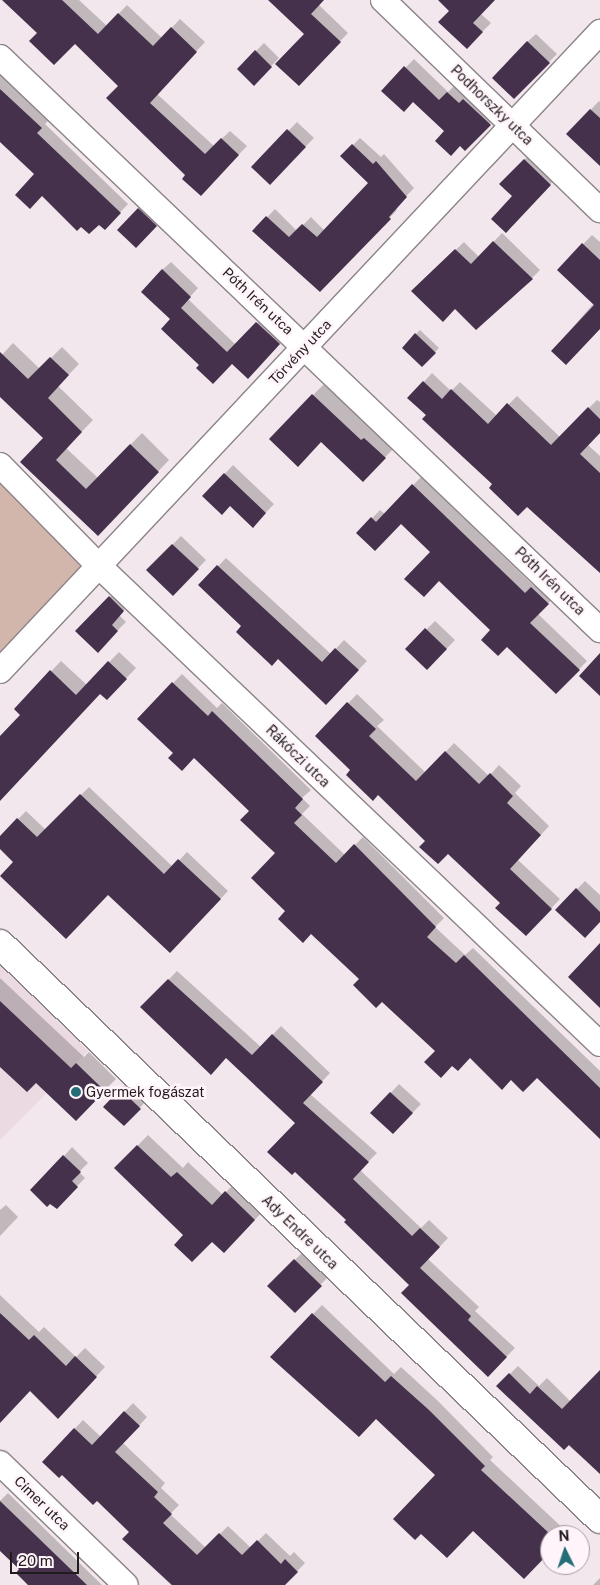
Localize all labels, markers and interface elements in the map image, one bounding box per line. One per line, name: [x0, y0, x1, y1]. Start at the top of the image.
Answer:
street label: Podhorszky utca: [447, 61, 537, 149]
street label: Póth Irén utca: [219, 264, 297, 338]
street label: Törvény utca: [266, 316, 334, 388]
street label: Póth Irén utca: [512, 543, 588, 619]
street label: Rákóczi utca: [263, 721, 333, 791]
place label: Gyermek fogászat: [86, 1084, 205, 1100]
marker: Gyermek fogászat: [70, 1086, 82, 1098]
street label: Ady Endre utca: [258, 1191, 342, 1273]
street label: Címer utca: [11, 1472, 73, 1534]
north arrow: [540, 1525, 590, 1575]
text: N: [558, 1528, 570, 1544]
scale bar: [12, 1542, 81, 1574]
text: 20 m: [18, 1552, 53, 1569]

